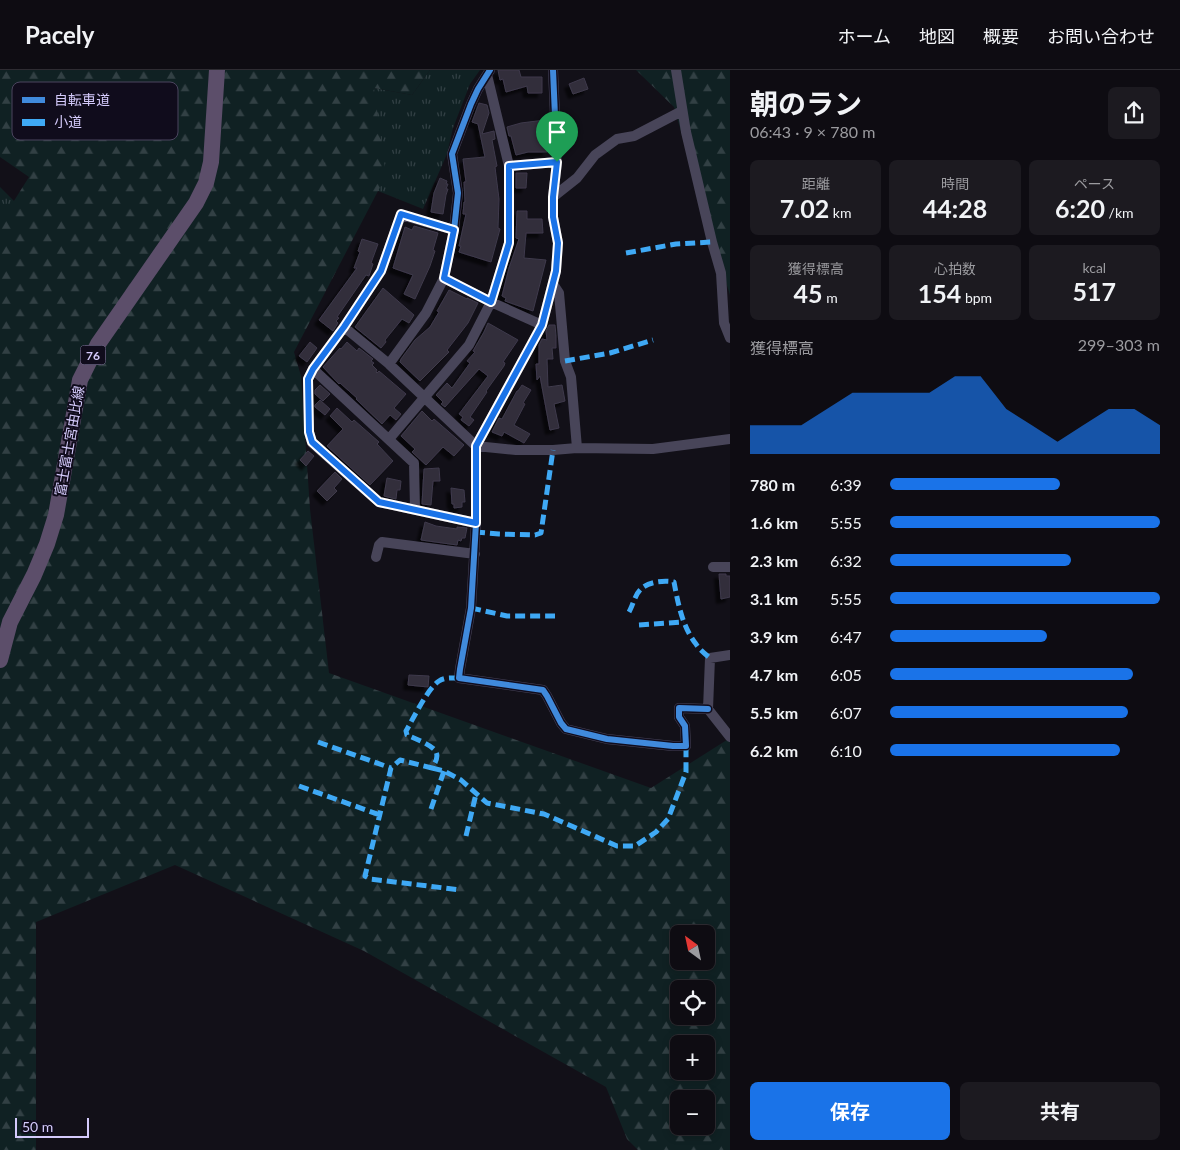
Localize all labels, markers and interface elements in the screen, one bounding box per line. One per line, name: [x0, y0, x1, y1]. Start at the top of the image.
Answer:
text: Pacely: [25, 20, 94, 49]
text: ホーム: [838, 25, 891, 47]
text: 地図: [919, 25, 955, 47]
text: 概要: [983, 25, 1019, 47]
text: お問い合わせ: [1047, 25, 1155, 47]
legend: [12, 82, 178, 140]
text: 朝のラン: [750, 86, 862, 120]
button: share: [1108, 87, 1160, 139]
text: 自転車道: [54, 91, 110, 108]
pin: [536, 111, 578, 162]
text: 小道: [54, 113, 82, 130]
icon: arrive: [543, 118, 571, 146]
text: 06:43 · 9 × 780 m: [750, 122, 875, 141]
text: 距離: [802, 175, 830, 192]
text: 時間: [941, 175, 969, 192]
text: ペース: [1074, 175, 1115, 192]
text: 7.02: [780, 193, 829, 223]
text: 44:28: [923, 193, 987, 223]
text: 6:20: [1055, 193, 1105, 223]
text: km: [829, 204, 852, 221]
text: /km: [1105, 204, 1134, 221]
text: kcal: [1082, 259, 1106, 276]
text: 獲得標高: [788, 260, 844, 277]
text: 心拍数: [934, 260, 976, 277]
text: 517: [1073, 276, 1116, 306]
text: 45: [794, 278, 823, 308]
text: 154: [918, 278, 961, 308]
text: m: [823, 289, 838, 306]
text: bpm: [961, 289, 992, 306]
text: 299–303 m: [1078, 335, 1160, 354]
text: 獲得標高: [750, 338, 814, 357]
road number: 76: [80, 346, 106, 364]
street label: 富士富士宮由比線: [51, 384, 87, 498]
text: 780 m: [750, 475, 795, 494]
text: 6:39: [830, 475, 862, 494]
text: 1.6 km: [750, 513, 798, 532]
text: 5:55: [830, 513, 862, 532]
text: 2.3 km: [750, 551, 798, 570]
text: 6:32: [830, 551, 862, 570]
text: 3.1 km: [750, 589, 798, 608]
text: 5:55: [830, 589, 862, 608]
text: 3.9 km: [750, 627, 798, 646]
text: 6:47: [830, 627, 862, 646]
text: 4.7 km: [750, 665, 798, 684]
text: 6:05: [830, 665, 862, 684]
text: 5.5 km: [750, 703, 798, 722]
text: 6:07: [830, 703, 862, 722]
text: 6.2 km: [750, 741, 798, 760]
text: 6:10: [830, 741, 862, 760]
north arrow: [670, 925, 715, 970]
map controls: [670, 925, 715, 1135]
button: locate: [670, 980, 715, 1025]
button: +: [670, 1035, 715, 1080]
button: 保存: [750, 1082, 950, 1140]
button: 共有: [960, 1082, 1160, 1140]
button: −: [670, 1090, 715, 1135]
scale bar: [15, 1115, 89, 1138]
text: 50 m: [22, 1118, 53, 1135]

